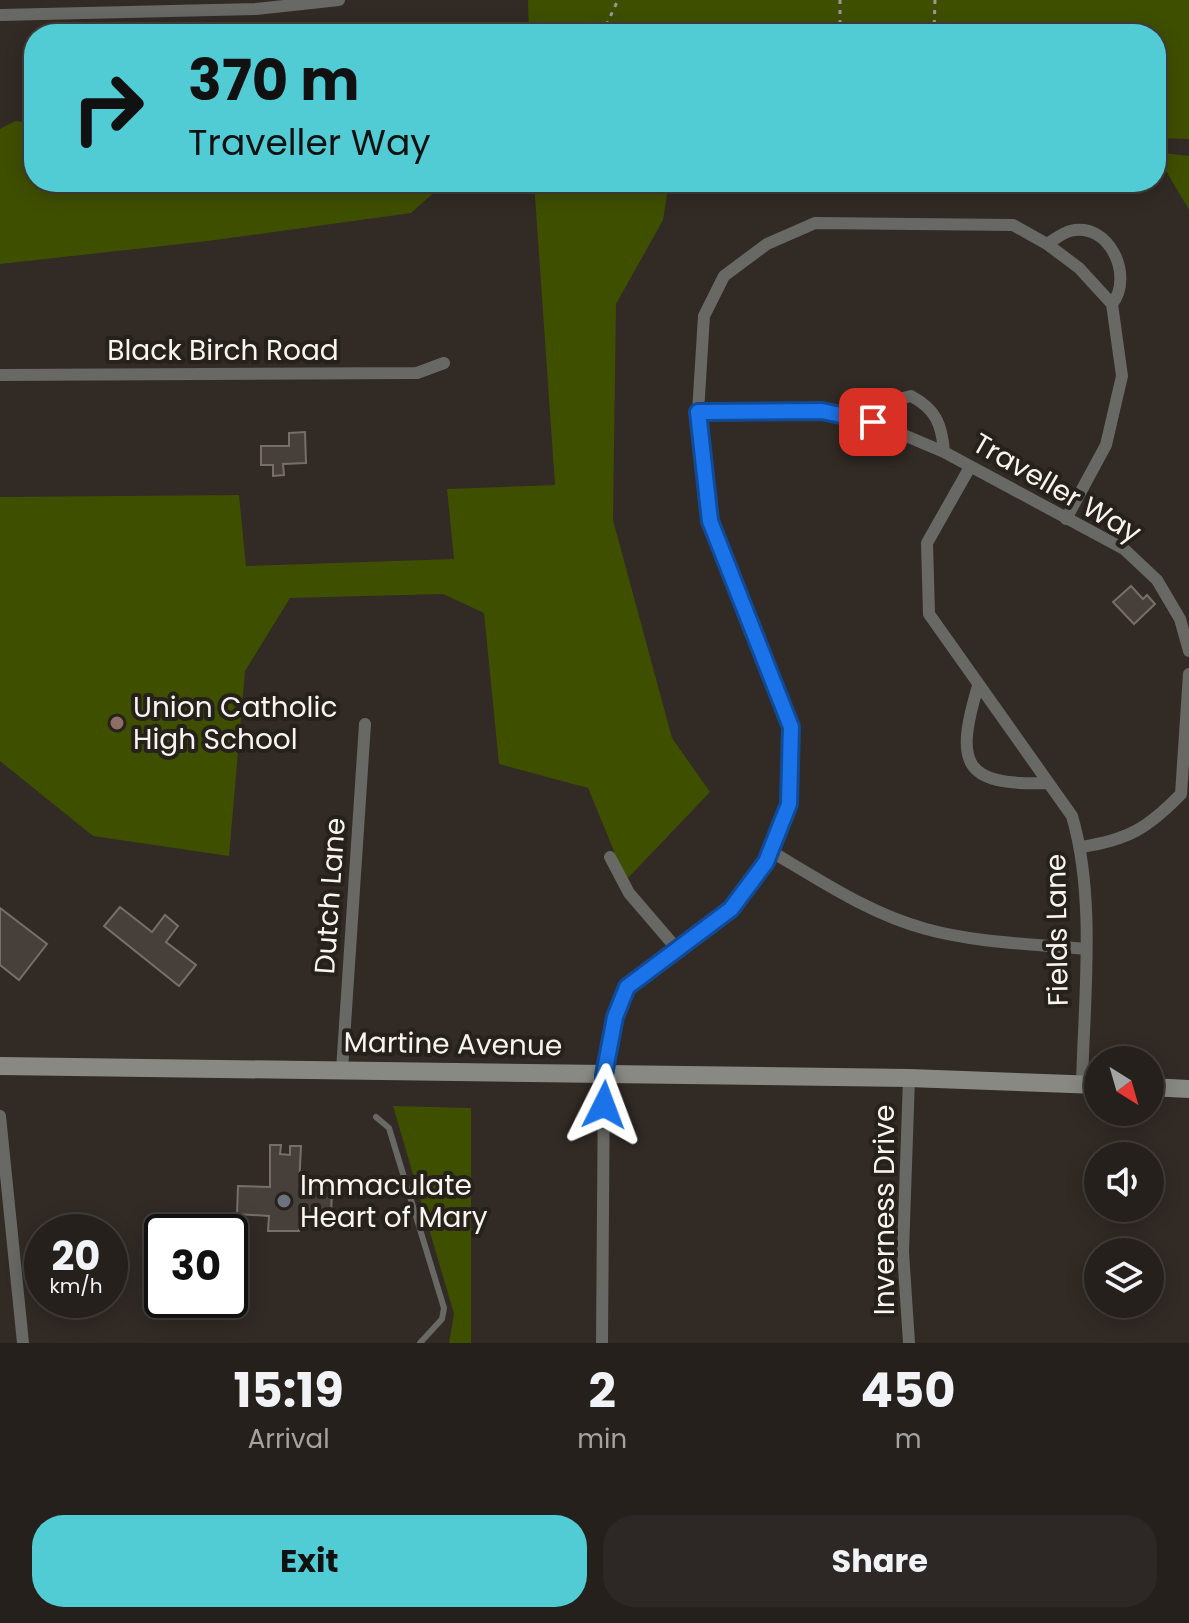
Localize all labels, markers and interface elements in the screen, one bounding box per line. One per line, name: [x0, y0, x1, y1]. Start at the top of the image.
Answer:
text: 370 m: [188, 41, 360, 120]
icon: right: [56, 56, 160, 160]
text: Traveller Way: [188, 117, 431, 168]
street label: Black Birch Road: [107, 331, 339, 370]
pin: [839, 388, 907, 456]
icon: arrive: [851, 400, 895, 444]
street label: Traveller Way: [966, 424, 1149, 552]
place label: Union Catholic High School: [133, 688, 337, 759]
marker: Union Catholic High School: [108, 714, 126, 732]
street label: Dutch Lane: [305, 817, 355, 975]
street label: Fields Lane: [1036, 853, 1078, 1007]
street label: Martine Avenue: [343, 1023, 563, 1065]
north arrow: [1084, 1046, 1164, 1126]
map controls: [1084, 1046, 1164, 1318]
position arrow: [562, 1063, 646, 1147]
street label: Inverness Drive: [865, 1105, 904, 1315]
button: sound: [1084, 1142, 1164, 1222]
place label: Immaculate Heart of Mary: [300, 1166, 488, 1237]
marker: Immaculate Heart of Mary: [275, 1192, 293, 1210]
speed limit sign: 30: [144, 1214, 248, 1318]
text: 20: [52, 1228, 100, 1284]
button: layers: [1084, 1238, 1164, 1318]
text: km/h: [49, 1272, 103, 1300]
text: 15:19: [233, 1357, 344, 1424]
text: 2: [589, 1357, 616, 1424]
text: 450: [861, 1357, 956, 1424]
text: Arrival: [248, 1421, 330, 1457]
text: min: [577, 1421, 627, 1457]
text: m: [895, 1421, 921, 1457]
button: Exit: [32, 1515, 587, 1607]
button: Share: [603, 1515, 1157, 1607]

